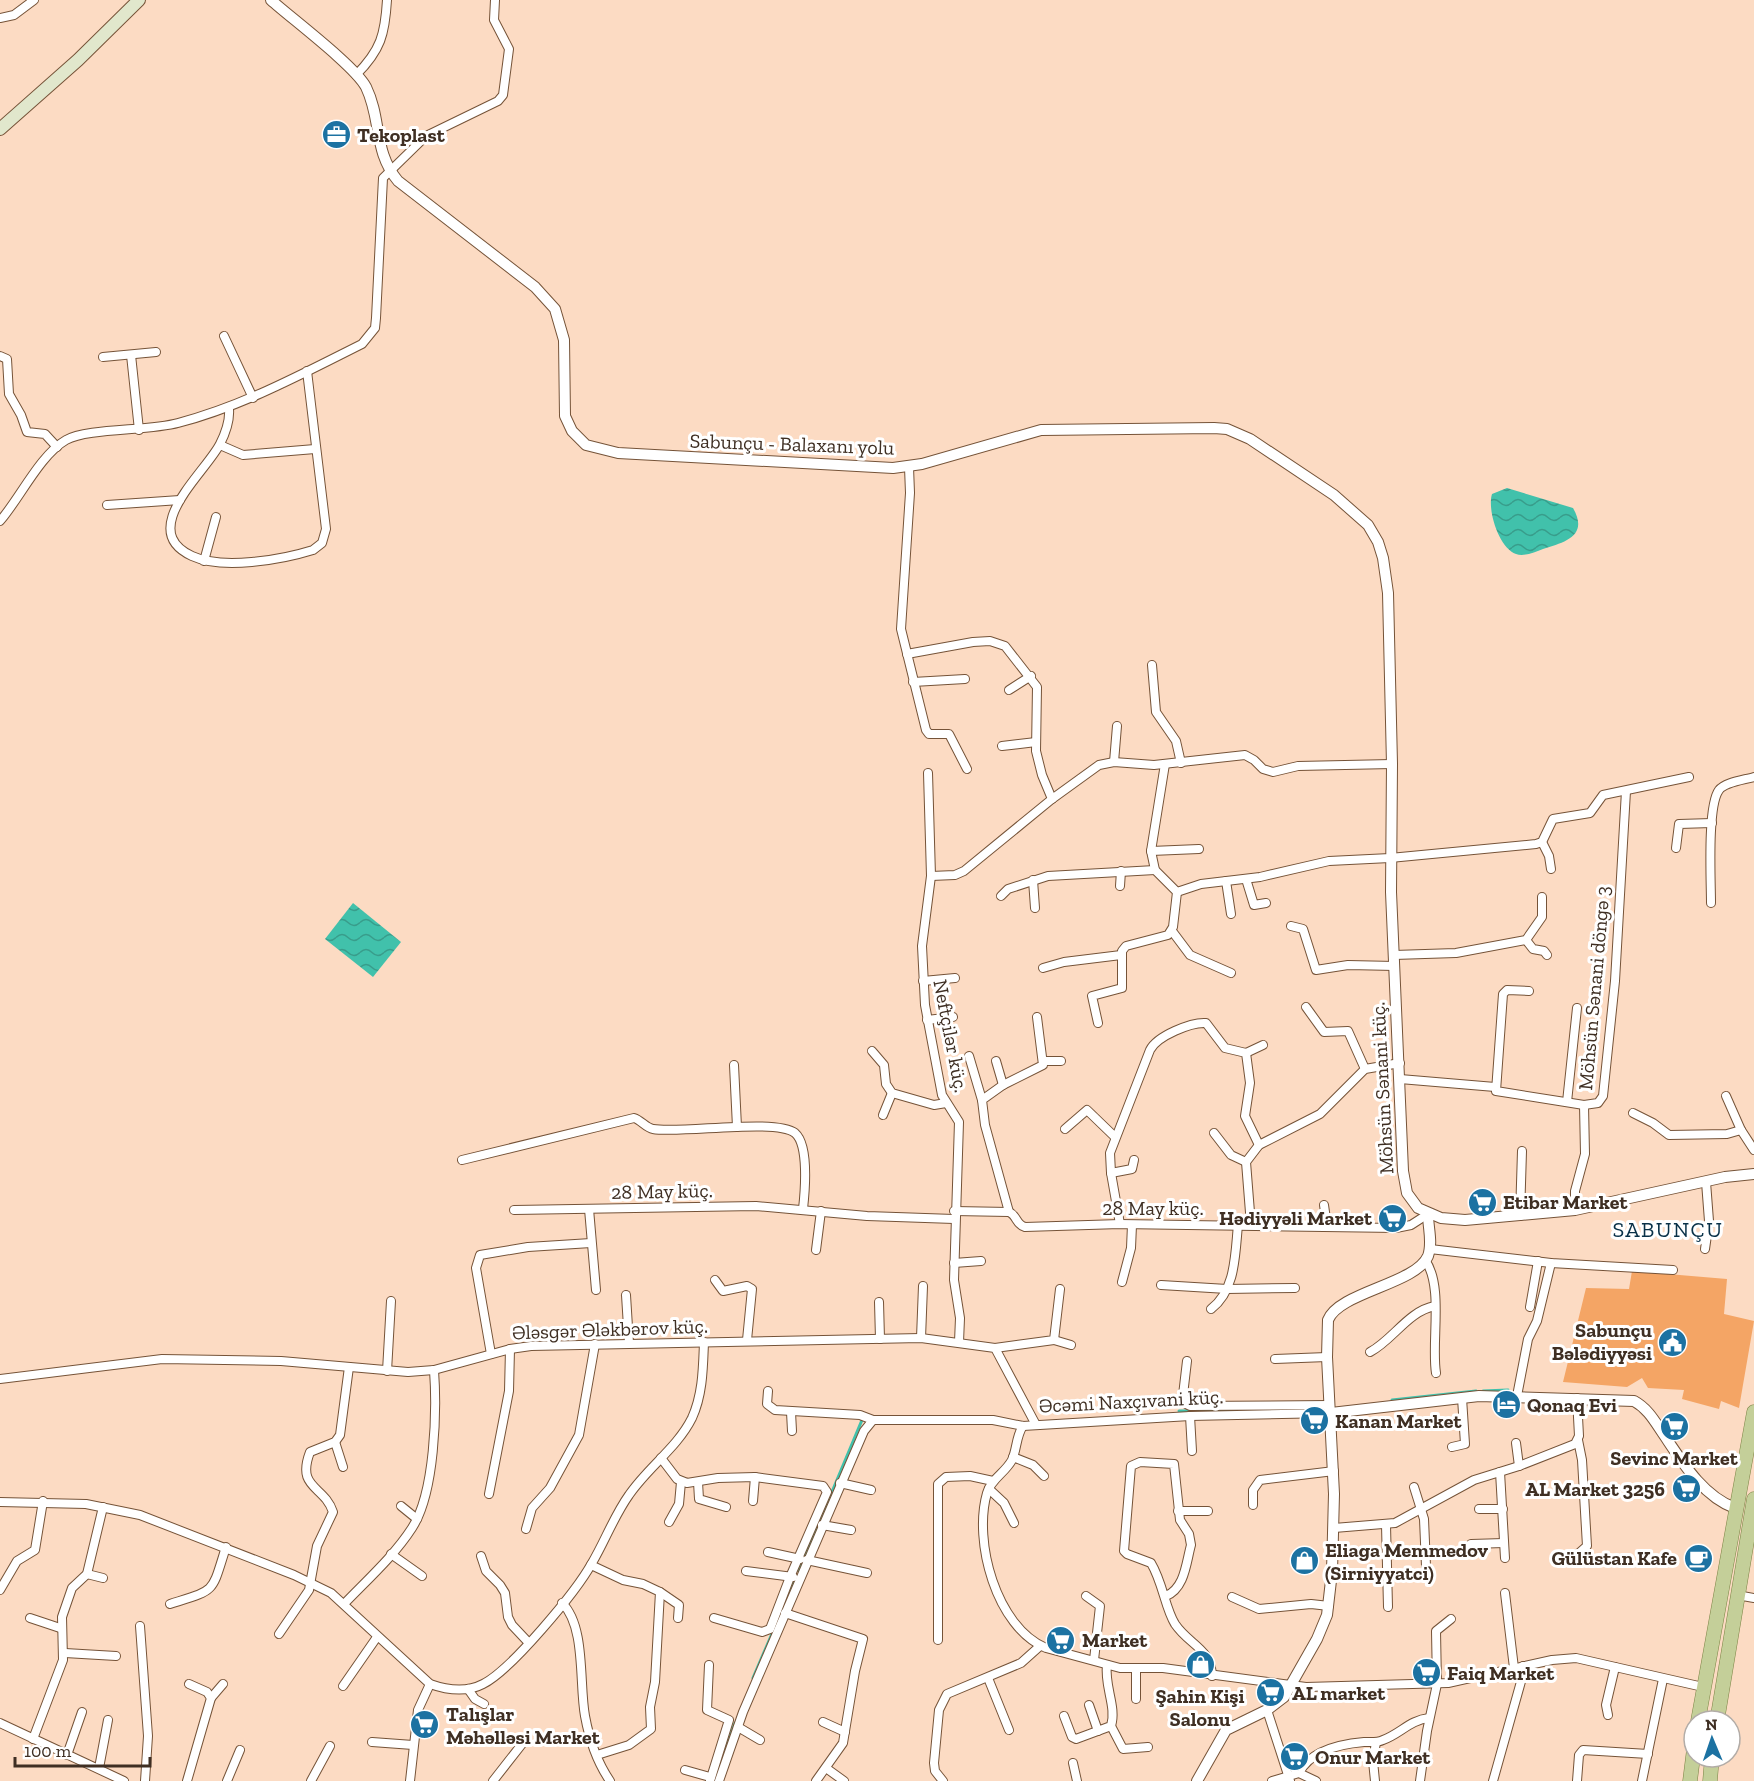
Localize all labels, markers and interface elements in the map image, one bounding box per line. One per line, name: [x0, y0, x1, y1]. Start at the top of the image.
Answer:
office icon: Tekoplast: [320, 119, 352, 151]
place label: Tekoplast: [357, 123, 446, 147]
street label: Sabunçu - Balaxanı yolu: [689, 428, 895, 460]
street label: Möhsün Sənani döngə 3: [1573, 885, 1615, 1091]
street label: Neftçilər küç.: [928, 977, 974, 1095]
street label: Möhsün Sənani küç.: [1366, 1001, 1398, 1175]
street label: 28 May küç.: [611, 1178, 713, 1204]
supermarket icon: Etibar Market: [1466, 1186, 1498, 1218]
place label: Etibar Market: [1503, 1190, 1628, 1214]
street label: 28 May küç.: [1102, 1196, 1204, 1220]
supermarket icon: Hədiyyəli Market: [1377, 1202, 1409, 1234]
place label: Hədiyyəli Market: [1219, 1206, 1373, 1230]
district label: SABUNÇU: [1613, 1216, 1724, 1243]
street label: Ələsgər Ələkbərov küç.: [512, 1314, 708, 1344]
place label: Sabunçu Bələdiyyəsi: [1552, 1318, 1652, 1365]
public building icon: Sabunçu Bələdiyyəsi: [1657, 1326, 1689, 1358]
street label: Əcəmi Naxçıvani küç.: [1038, 1384, 1224, 1418]
hotel icon: Qonaq Evi: [1490, 1389, 1522, 1421]
place label: Qonaq Evi: [1527, 1393, 1617, 1417]
supermarket icon: Kanan Market: [1298, 1405, 1330, 1437]
place label: Kanan Market: [1335, 1409, 1462, 1433]
supermarket icon: Sevinc Market: [1658, 1411, 1690, 1443]
place label: Sevinc Market: [1610, 1446, 1739, 1470]
supermarket icon: AL Market 3256: [1670, 1473, 1702, 1505]
place label: AL Market 3256: [1525, 1477, 1665, 1501]
place label: Eliaga Memmedov (Sirniyyatci): [1325, 1538, 1488, 1585]
cafe icon: Gülüstan Kafe: [1682, 1542, 1714, 1574]
shop icon: Eliaga Memmedov (Sirniyyatci): [1288, 1545, 1320, 1577]
place label: Gülüstan Kafe: [1551, 1546, 1677, 1570]
supermarket icon: Market: [1045, 1624, 1077, 1656]
place label: Market: [1082, 1628, 1148, 1652]
shop icon: Şahin Kişi Salonu: [1184, 1649, 1216, 1681]
supermarket icon: Faiq Market: [1410, 1657, 1442, 1689]
place label: Faiq Market: [1447, 1661, 1555, 1685]
supermarket icon: AL market: [1255, 1677, 1287, 1709]
place label: AL market: [1292, 1681, 1386, 1705]
place label: Şahin Kişi Salonu: [1155, 1684, 1245, 1731]
place label: Talışlar Məhəlləsi Market: [446, 1702, 601, 1749]
supermarket icon: Talışlar Məhəlləsi Market: [409, 1709, 441, 1741]
north arrow: [1682, 1709, 1742, 1769]
text: N: [1705, 1715, 1718, 1734]
scale bar: [15, 1730, 150, 1768]
text: 100 m: [24, 1740, 72, 1762]
supermarket icon: Onur Market: [1278, 1741, 1310, 1773]
place label: Onur Market: [1315, 1745, 1431, 1769]

